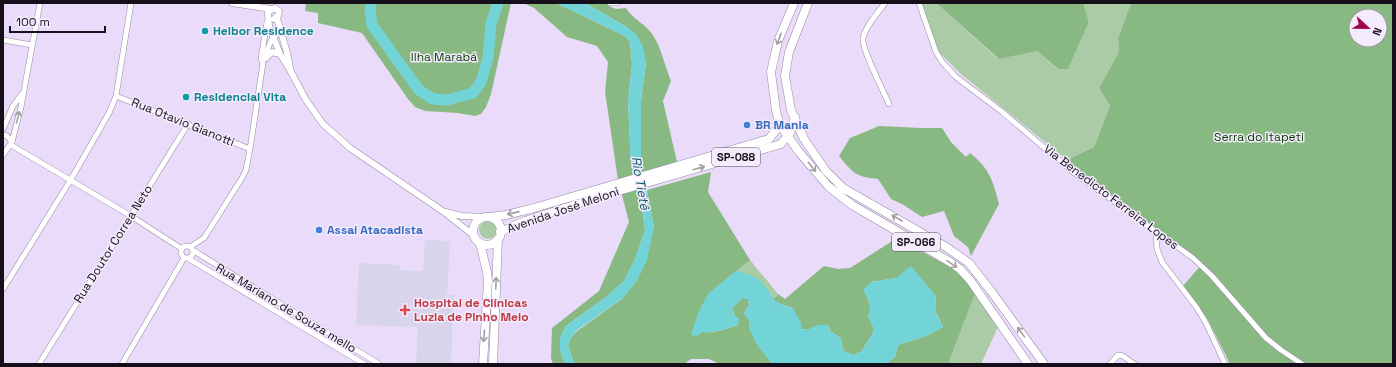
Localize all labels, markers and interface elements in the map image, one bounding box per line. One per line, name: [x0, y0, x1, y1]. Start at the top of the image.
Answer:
scale bar: [10, 8, 105, 34]
north arrow: [1348, 8, 1388, 48]
text: 100 m: [16, 14, 50, 30]
place label: Helbor Residence: [213, 23, 314, 39]
marker: Helbor Residence: [200, 26, 210, 36]
text: N: [1369, 26, 1385, 38]
one-way arrow: [775, 33, 782, 46]
park label: Ilha Marabá: [411, 49, 477, 65]
place label: Residencial Vita: [194, 89, 286, 105]
marker: Residencial Vita: [181, 92, 191, 102]
street label: Rua Otavio Gianotti: [129, 94, 237, 150]
one-way arrow: [15, 111, 23, 124]
place label: BR Mania: [755, 117, 809, 133]
marker: BR Mania: [742, 120, 752, 130]
park label: Serra do Itapeti: [1214, 129, 1304, 145]
street label: Via Benedicto Ferreira Lopes: [1040, 141, 1182, 253]
road number: SP-088: [712, 148, 760, 166]
water label: Rio Tietê: [627, 155, 654, 212]
one-way arrow: [807, 162, 816, 173]
one-way arrow: [692, 164, 705, 171]
street label: Rua Doutor Correa Neto: [70, 182, 156, 306]
street label: Avenida José Meloni: [505, 183, 621, 237]
one-way arrow: [507, 210, 520, 218]
one-way arrow: [891, 214, 903, 222]
place label: Assaí Atacadista: [327, 222, 423, 238]
marker: Assaí Atacadista: [314, 225, 324, 235]
road number: SP-066: [892, 233, 940, 251]
one-way arrow: [947, 259, 958, 268]
street label: Rua Mariano de Souza mello: [213, 260, 359, 356]
one-way arrow: [492, 277, 500, 290]
place label: Hospital de Clínicas Luzia de Pinho Melo: [414, 295, 529, 325]
marker: Hospital de Clínicas Luzia de Pinho Melo: [399, 304, 411, 316]
one-way arrow: [1017, 327, 1025, 338]
one-way arrow: [481, 330, 488, 343]

